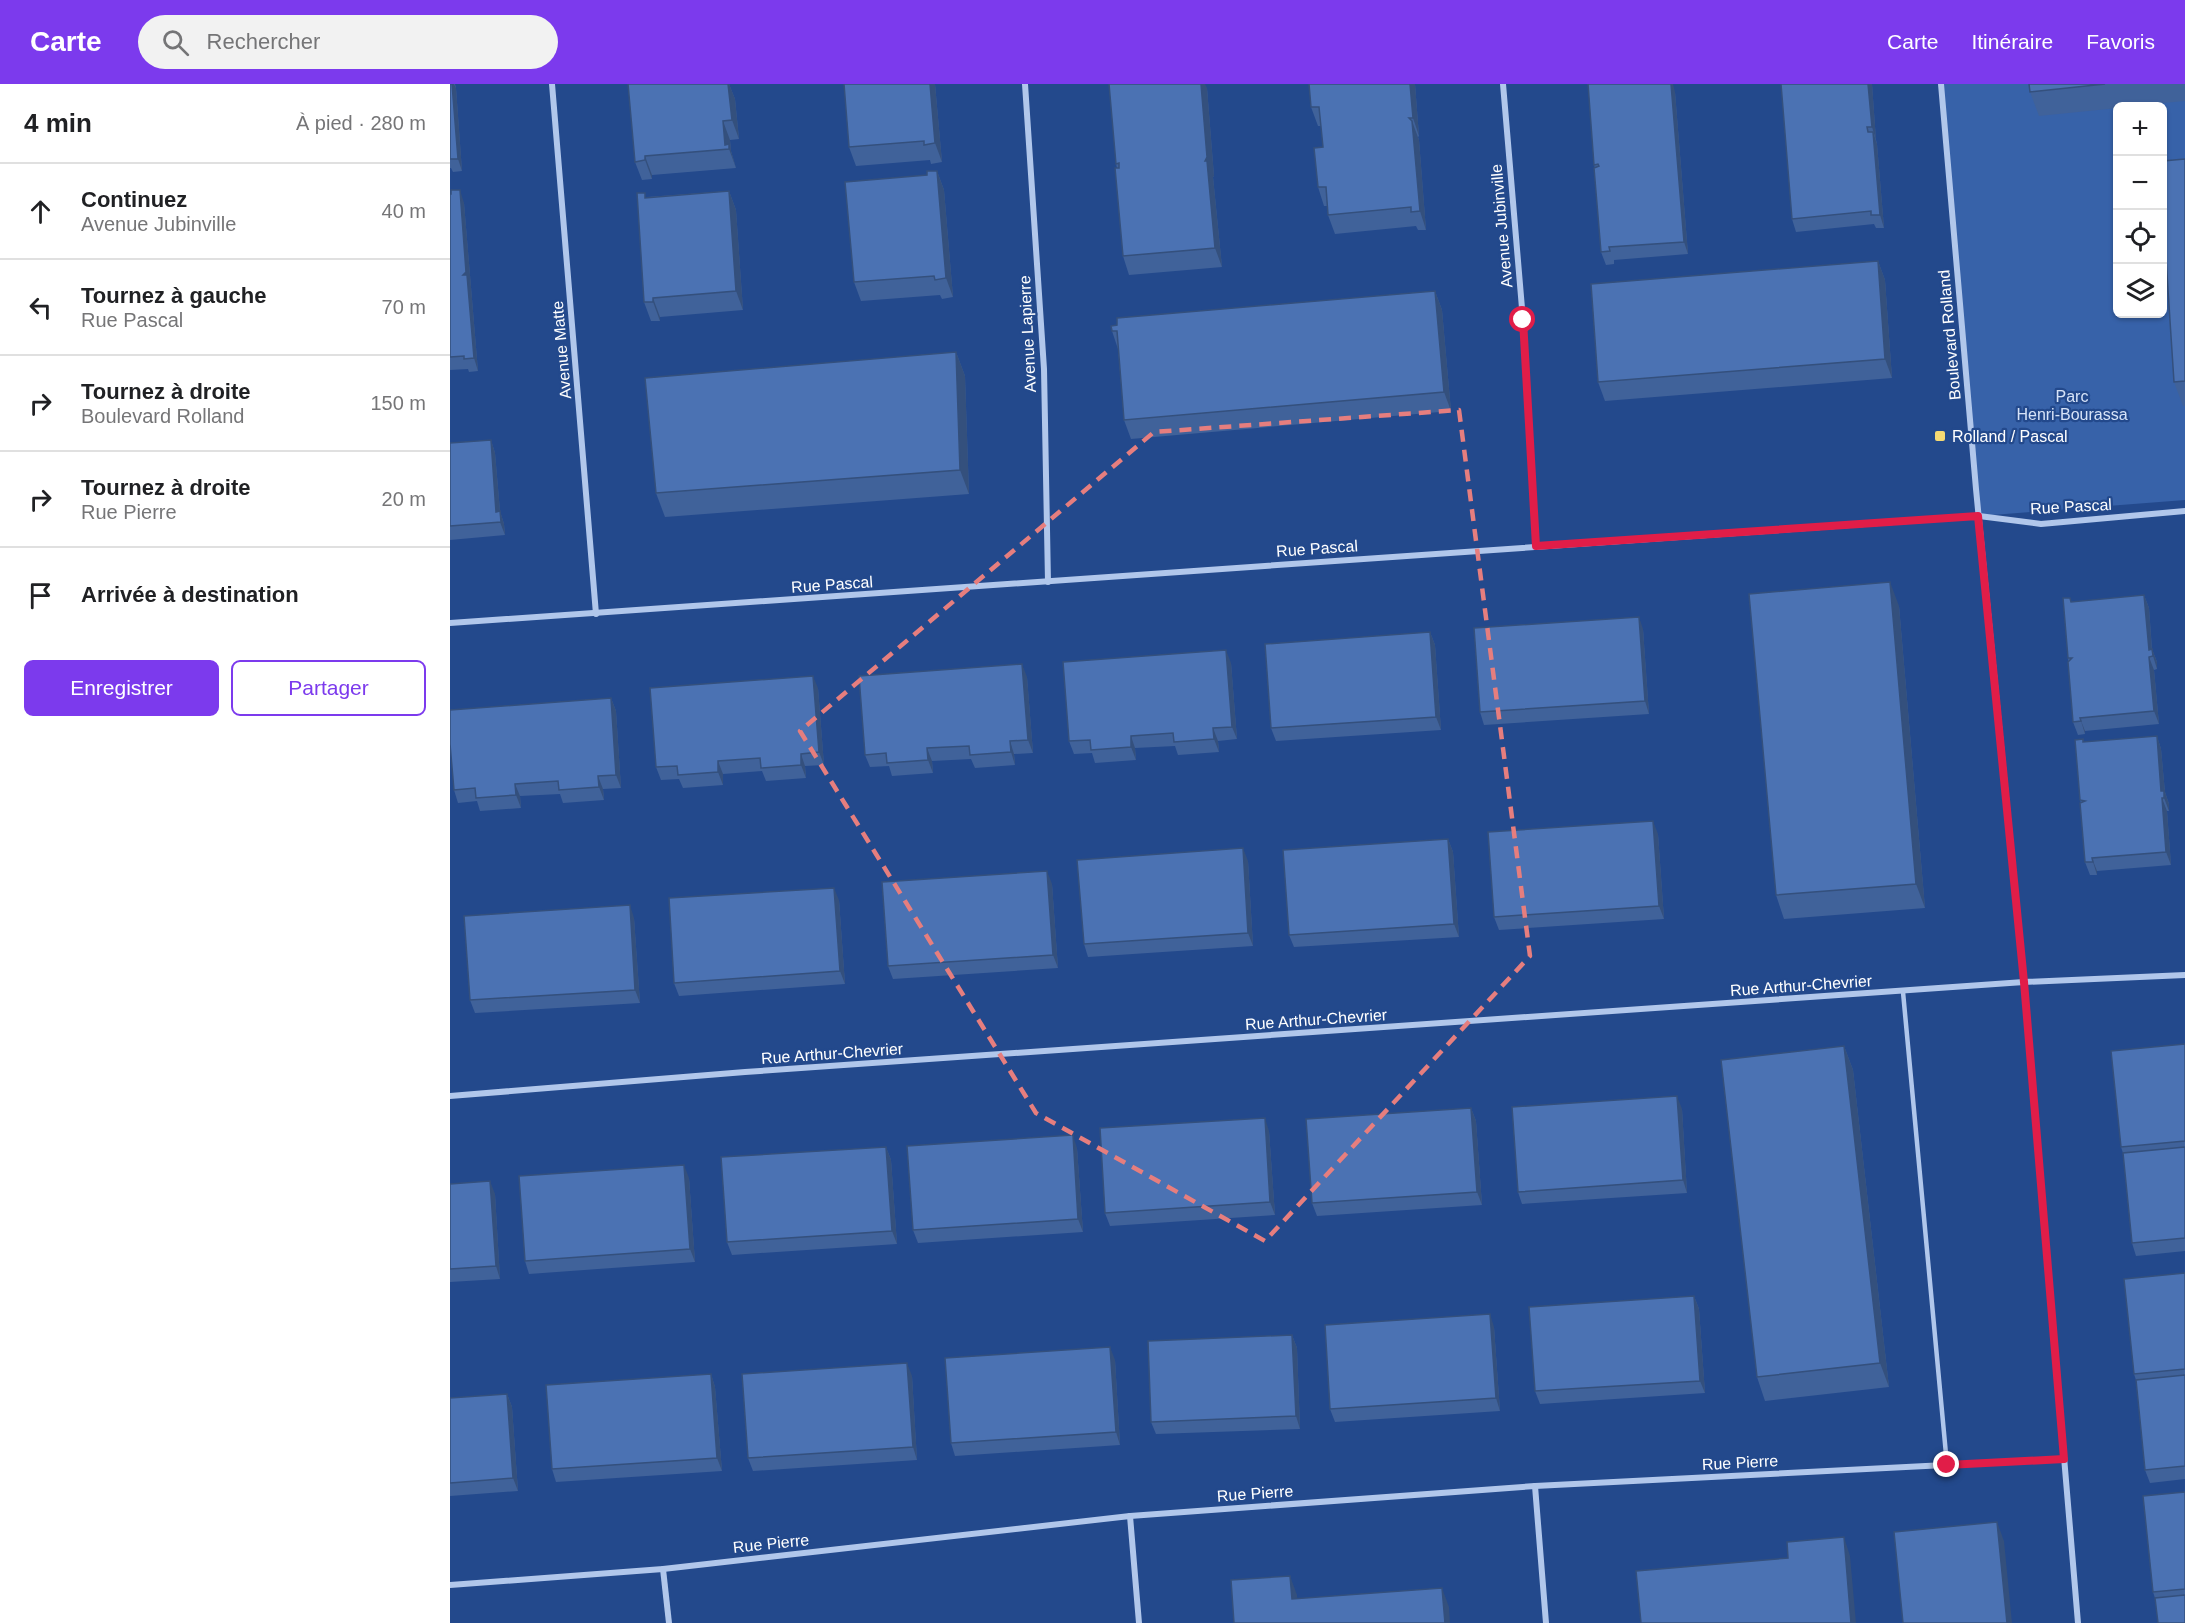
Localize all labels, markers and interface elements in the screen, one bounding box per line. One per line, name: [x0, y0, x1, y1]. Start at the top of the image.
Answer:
search box: [138, 15, 558, 69]
text: Carte: [30, 26, 102, 57]
icon: search: [159, 26, 192, 59]
text: Rechercher: [207, 29, 320, 54]
text: Carte: [1887, 30, 1938, 53]
text: Itinéraire: [1971, 30, 2053, 53]
text: Favoris: [2086, 30, 2155, 53]
map controls: [2113, 102, 2167, 318]
button: +: [2113, 102, 2167, 156]
text: 4 min: [24, 108, 92, 138]
text: À pied · 280 m: [296, 112, 426, 134]
button: −: [2113, 156, 2167, 210]
street label: Avenue Jubinville: [1488, 163, 1515, 289]
text: Continuez: [81, 187, 187, 212]
icon: ahead: [24, 195, 57, 228]
text: 40 m: [382, 200, 426, 222]
button: locate: [2113, 210, 2167, 264]
text: Avenue Jubinville: [81, 213, 236, 235]
button: layers: [2113, 264, 2167, 318]
street label: Boulevard Rolland: [1935, 269, 1964, 401]
street label: Avenue Lapierre: [1016, 275, 1039, 393]
text: Tournez à gauche: [81, 283, 266, 308]
icon: left: [24, 291, 57, 324]
text: 70 m: [382, 296, 426, 318]
street label: Avenue Matte: [549, 300, 574, 400]
route start: [1509, 306, 1535, 332]
text: Rue Pascal: [81, 309, 183, 331]
text: Tournez à droite: [81, 379, 251, 404]
icon: right: [24, 387, 57, 420]
park label: Parc Henri-Bourassa: [2016, 388, 2128, 423]
text: 150 m: [370, 392, 426, 414]
text: Boulevard Rolland: [81, 405, 244, 427]
place label: Rolland / Pascal: [1952, 428, 2068, 445]
marker: Rolland / Pascal: [1933, 429, 1947, 443]
text: Tournez à droite: [81, 475, 251, 500]
icon: right: [24, 483, 57, 516]
text: 20 m: [382, 488, 426, 510]
street label: Rue Pascal: [2030, 496, 2112, 517]
text: Rue Pierre: [81, 501, 177, 523]
street label: Rue Pascal: [1276, 537, 1358, 560]
street label: Rue Pascal: [791, 573, 873, 596]
icon: arrive: [24, 579, 57, 612]
text: Arrivée à destination: [81, 582, 299, 607]
button: Enregistrer: [24, 660, 219, 716]
button: Partager: [231, 660, 426, 716]
street label: Rue Arthur-Chevrier: [1729, 972, 1873, 999]
street label: Rue Arthur-Chevrier: [1244, 1006, 1388, 1033]
street label: Rue Arthur-Chevrier: [760, 1040, 904, 1067]
route end: [1933, 1451, 1959, 1477]
street label: Rue Pierre: [1701, 1452, 1779, 1473]
street label: Rue Pierre: [1216, 1482, 1294, 1505]
street label: Rue Pierre: [732, 1531, 810, 1556]

